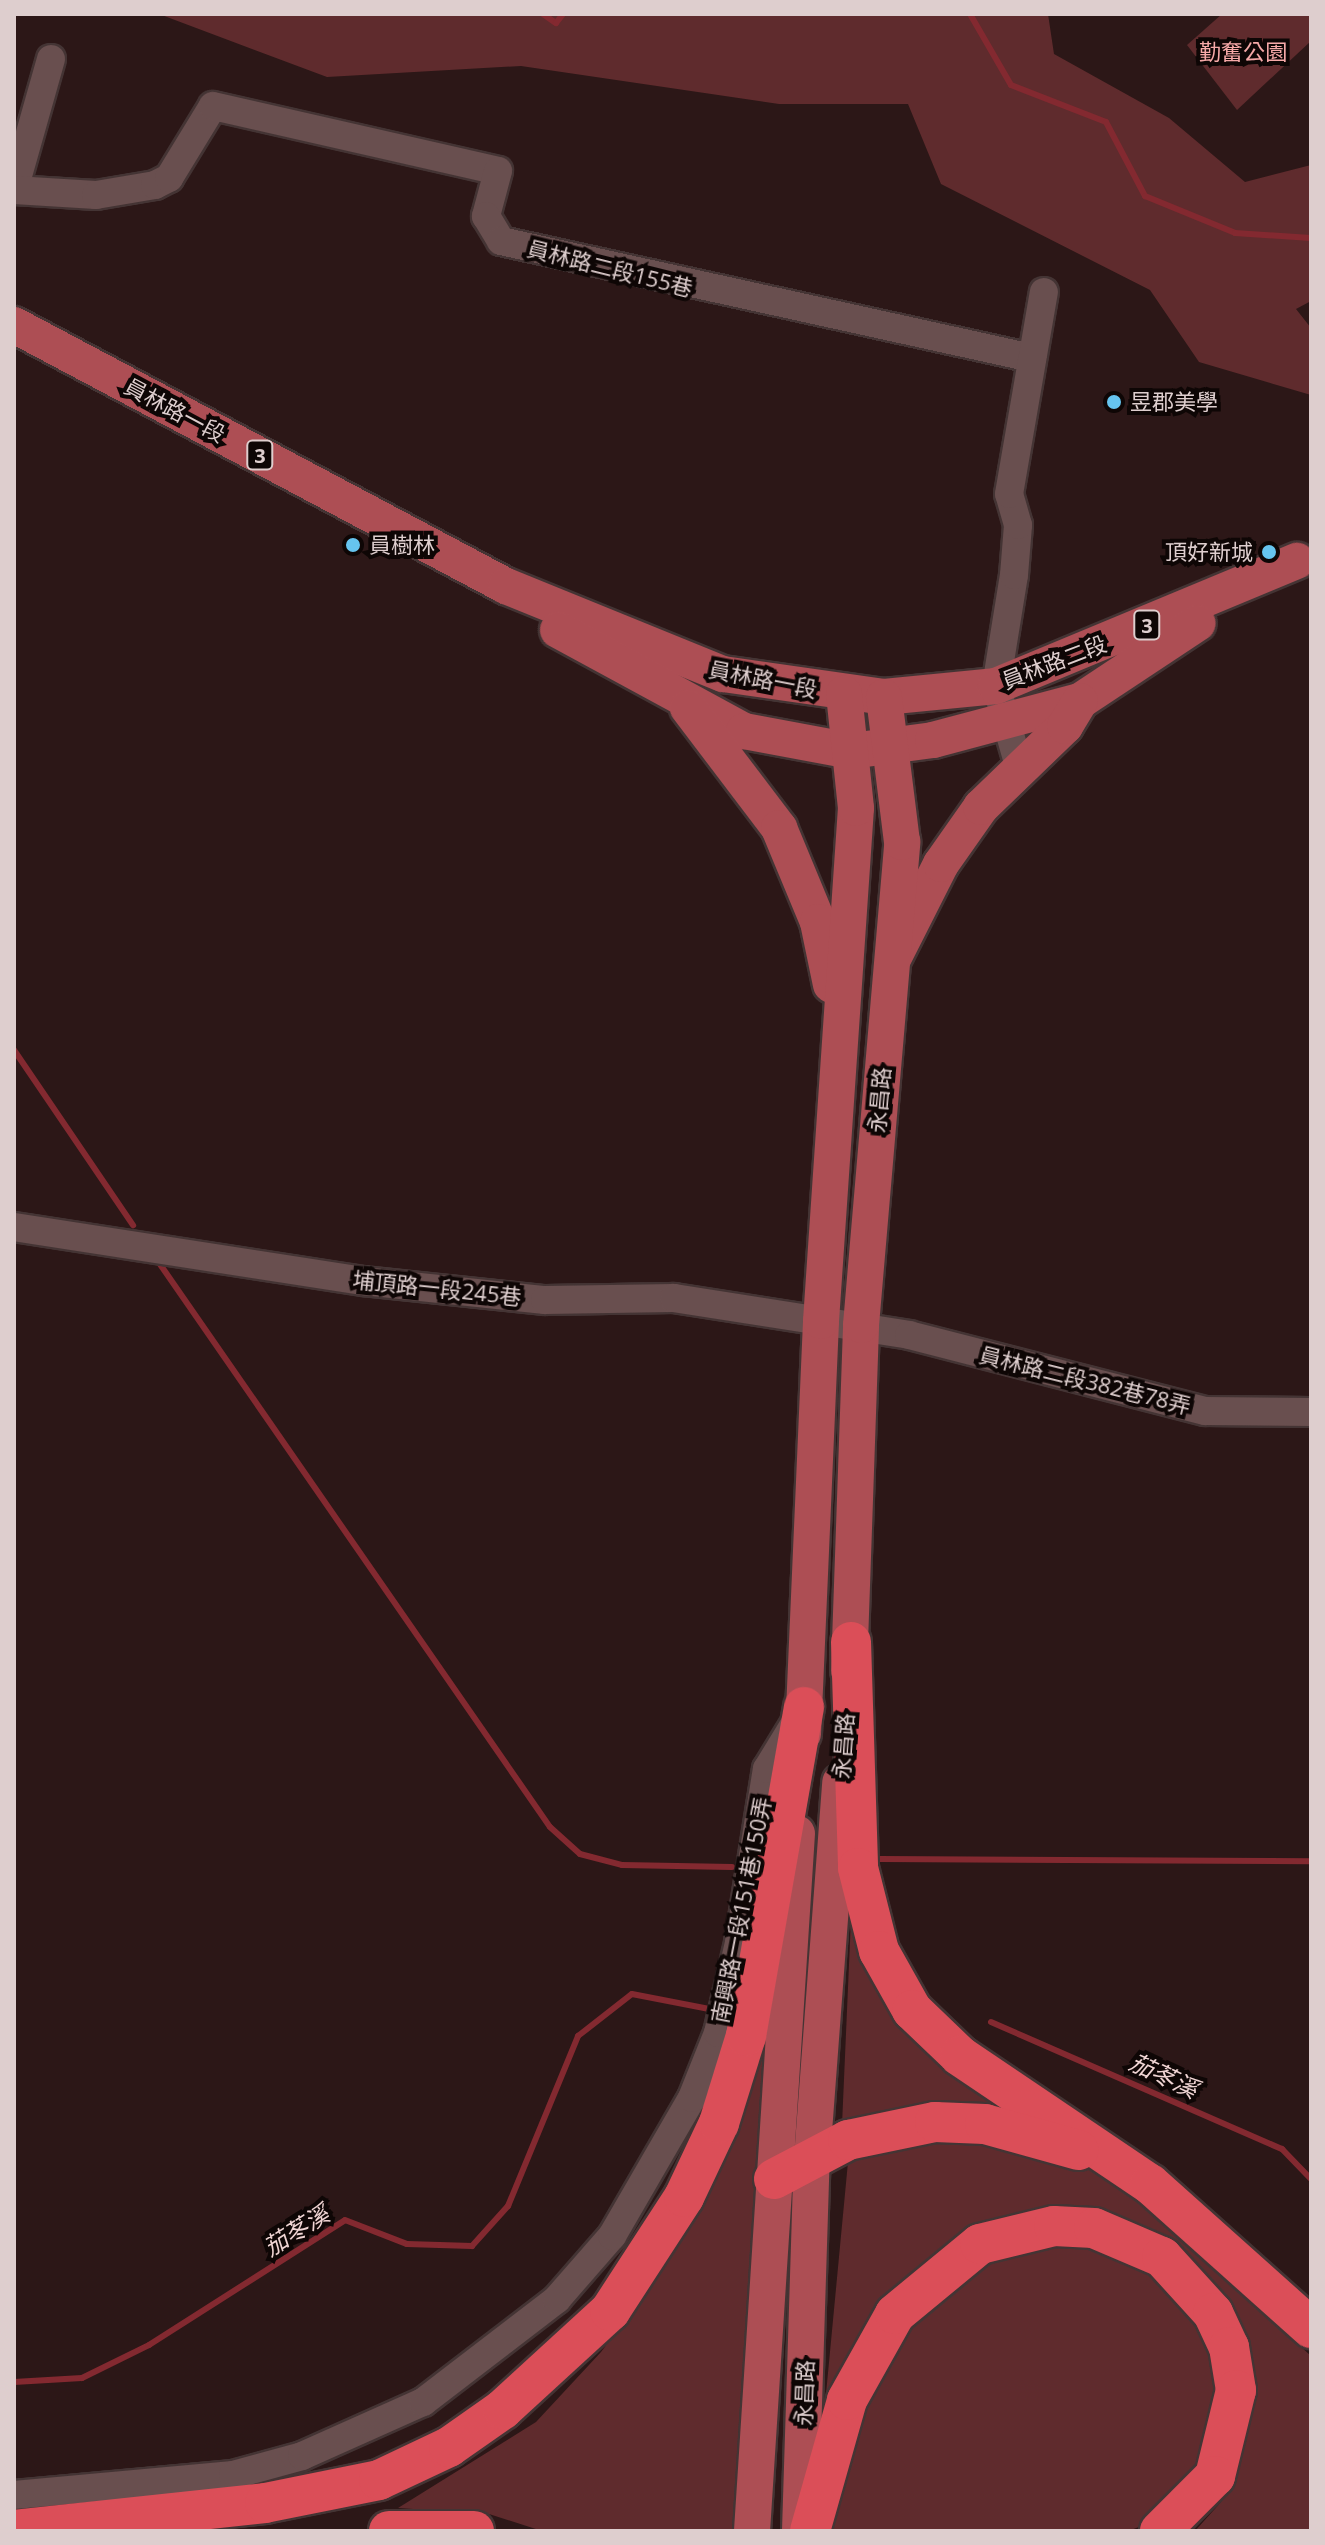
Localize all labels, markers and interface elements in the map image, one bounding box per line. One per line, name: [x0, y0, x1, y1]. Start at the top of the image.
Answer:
park label: 勤奮公園: [1199, 39, 1287, 65]
street label: 員林路二段155巷: [524, 235, 696, 301]
street label: 員林路一段: [120, 373, 230, 447]
place label: 昱郡美學: [1130, 389, 1218, 415]
marker: 昱郡美學: [1105, 393, 1123, 411]
road number: 3: [246, 439, 274, 471]
place label: 員樹林: [369, 532, 435, 558]
marker: 員樹林: [344, 536, 362, 554]
place label: 頂好新城: [1165, 539, 1253, 565]
marker: 頂好新城: [1260, 543, 1278, 561]
road number: 3: [1133, 609, 1161, 641]
street label: 員林路二段: [998, 630, 1110, 694]
street label: 員林路一段: [706, 656, 820, 702]
street label: 永昌路: [863, 1066, 895, 1134]
street label: 埔頂路一段245巷: [351, 1266, 523, 1310]
street label: 員林路二段382巷78弄: [977, 1341, 1193, 1419]
street label: 永昌路: [828, 1712, 858, 1780]
street label: 南興路一段151巷150弄: [706, 1795, 776, 2025]
water label: 茄苳溪: [1125, 2047, 1203, 2103]
water label: 茄苳溪: [258, 2199, 334, 2261]
street label: 永昌路: [790, 2360, 818, 2426]

